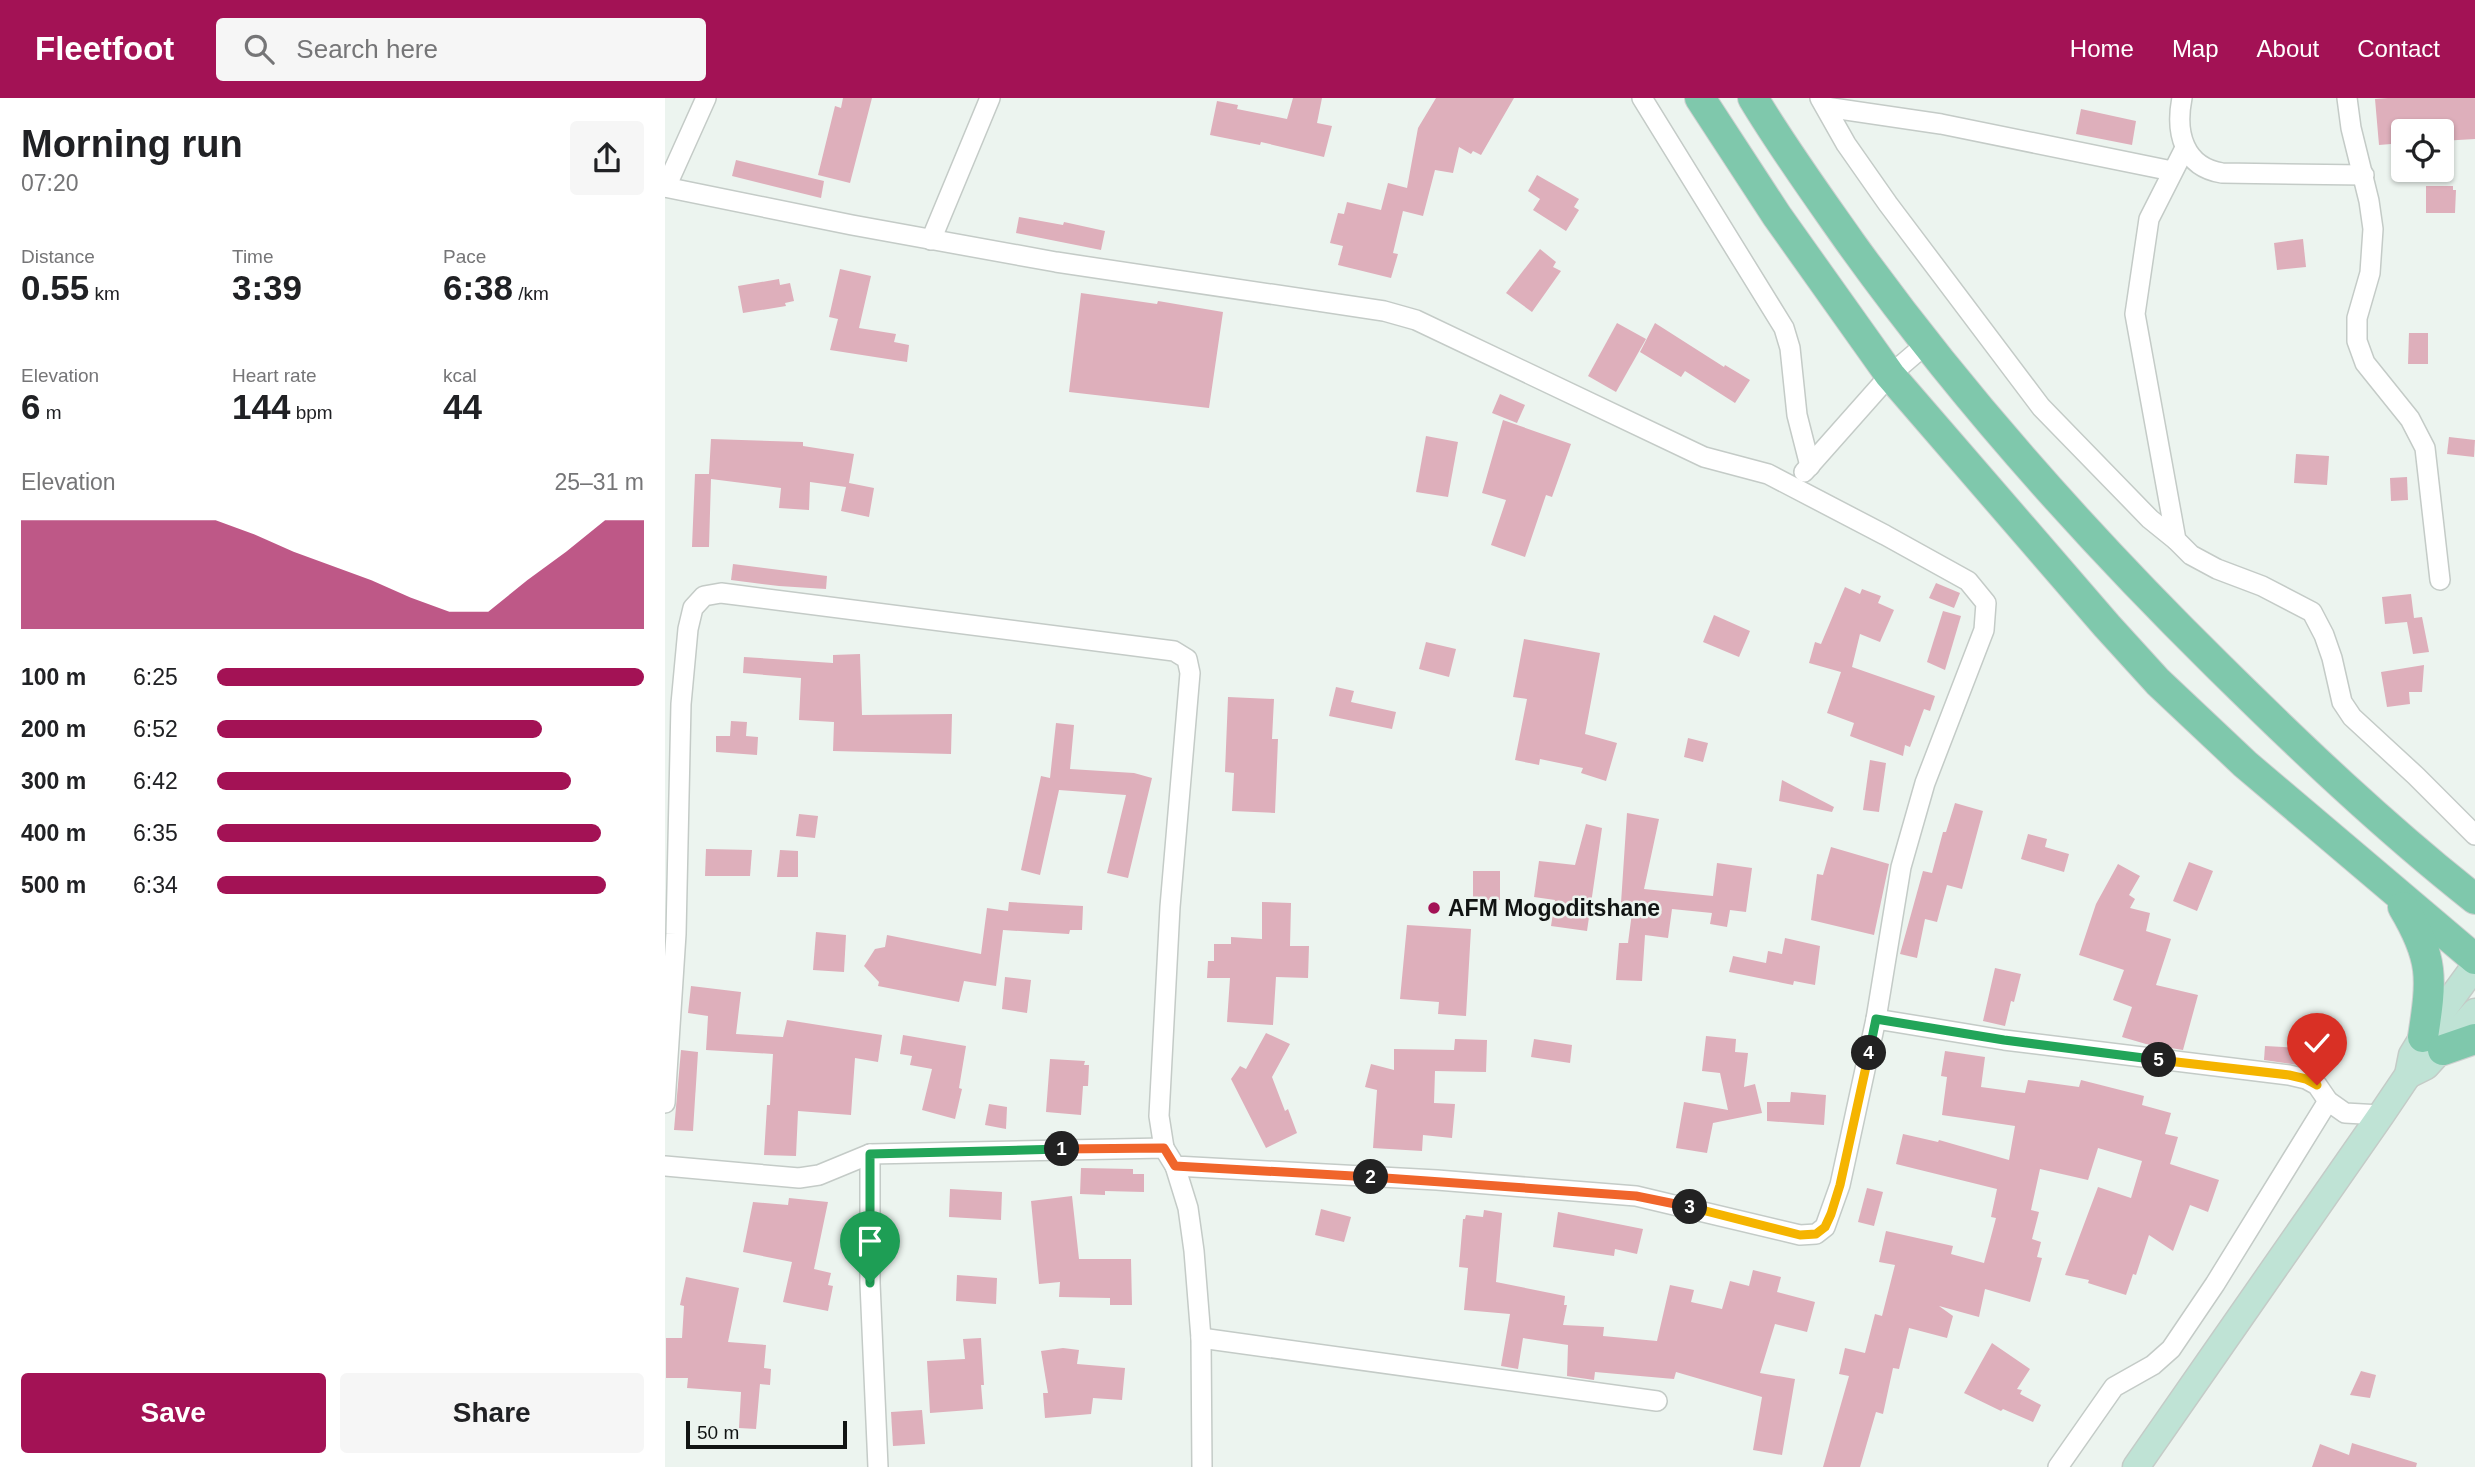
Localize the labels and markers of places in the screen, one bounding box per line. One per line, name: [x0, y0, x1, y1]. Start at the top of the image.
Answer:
place label: AFM Mogoditshane: [1448, 895, 1660, 921]
marker: AFM Mogoditshane: [1426, 900, 1442, 916]
pin: [2287, 1013, 2347, 1085]
pin: 4: [1851, 1035, 1887, 1070]
pin: 5: [2141, 1042, 2177, 1077]
pin: 1: [1045, 1132, 1079, 1166]
pin: 2: [1353, 1160, 1389, 1194]
pin: 3: [1672, 1190, 1707, 1224]
pin: [840, 1211, 900, 1283]

